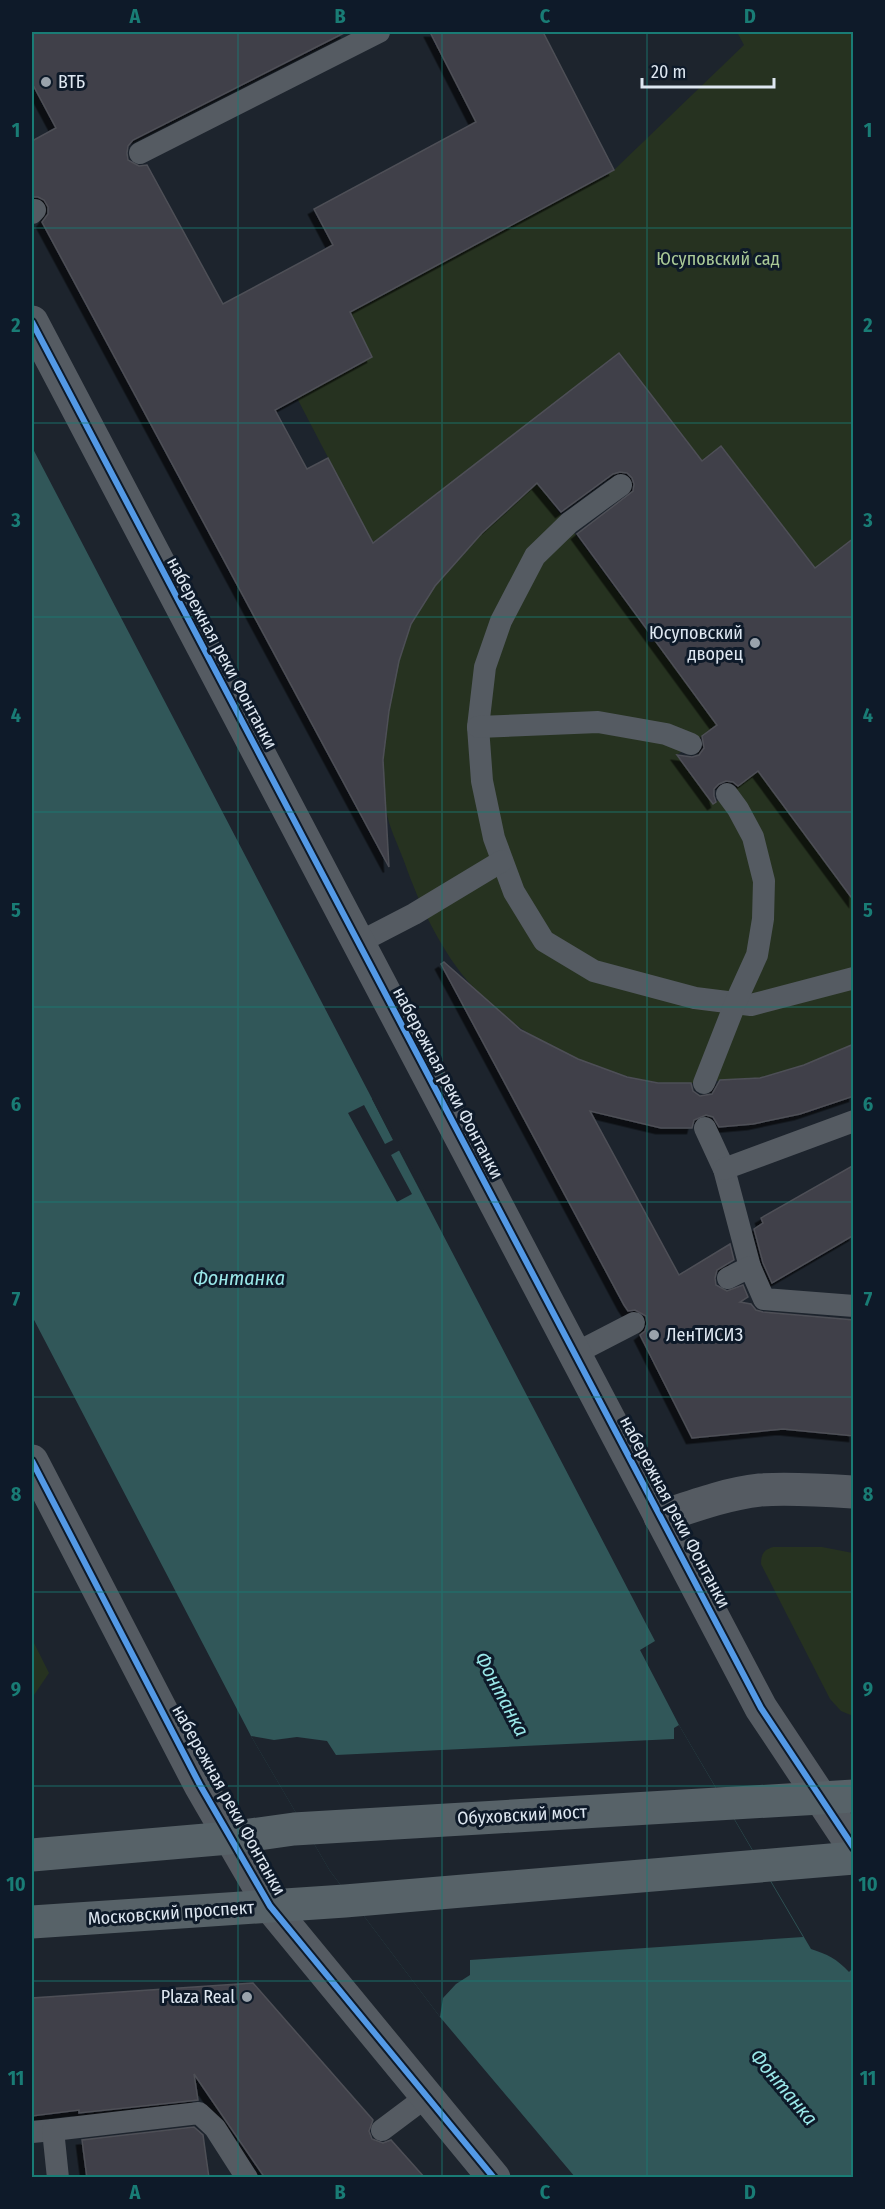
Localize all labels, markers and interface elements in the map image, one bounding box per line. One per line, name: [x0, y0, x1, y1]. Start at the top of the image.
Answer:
text: A: [129, 4, 142, 28]
text: B: [334, 4, 346, 28]
text: C: [540, 4, 551, 28]
text: D: [744, 4, 756, 28]
scale bar: [642, 51, 774, 89]
text: 20 m: [651, 61, 686, 83]
place label: ВТБ: [58, 71, 85, 93]
marker: ВТБ: [39, 75, 53, 89]
text: 1: [12, 118, 20, 142]
text: 1: [864, 118, 872, 142]
park label: Юсуповский сад: [656, 248, 780, 270]
text: 2: [10, 313, 21, 337]
text: 2: [862, 313, 873, 337]
text: 3: [10, 508, 21, 532]
text: 3: [862, 508, 873, 532]
street label: набережная реки Фонтанки: [162, 553, 282, 753]
place label: Юсуповский дворец: [649, 622, 743, 665]
marker: Юсуповский дворец: [748, 636, 762, 650]
text: 4: [11, 703, 21, 727]
text: 4: [863, 703, 873, 727]
text: 5: [11, 898, 21, 922]
text: 5: [863, 898, 873, 922]
street label: набережная реки Фонтанки: [388, 983, 508, 1183]
text: 6: [11, 1092, 21, 1116]
text: 6: [863, 1092, 873, 1116]
water label: Фонтанка: [193, 1266, 285, 1290]
text: 7: [12, 1287, 21, 1311]
text: 7: [864, 1287, 873, 1311]
place label: ЛенТИСИЗ: [666, 1324, 743, 1346]
marker: ЛенТИСИЗ: [647, 1328, 661, 1342]
street label: набережная реки Фонтанки: [615, 1412, 735, 1612]
text: 8: [11, 1482, 22, 1506]
text: 8: [863, 1482, 874, 1506]
water label: Фонтанка: [470, 1648, 534, 1740]
text: 9: [11, 1677, 21, 1701]
text: 9: [863, 1677, 873, 1701]
street label: набережная реки Фонтанки: [167, 1701, 291, 1899]
street label: Обуховский мост: [457, 1801, 588, 1829]
text: 10: [6, 1872, 26, 1896]
text: 10: [858, 1872, 878, 1896]
street label: Московский проспект: [87, 1896, 256, 1930]
place label: Plaza Real: [161, 1986, 235, 2008]
marker: Plaza Real: [240, 1990, 254, 2004]
water label: Фонтанка: [745, 2044, 823, 2130]
text: 11: [8, 2066, 24, 2090]
text: 11: [860, 2066, 876, 2090]
text: A: [129, 2180, 142, 2204]
text: B: [334, 2180, 346, 2204]
text: C: [540, 2180, 551, 2204]
text: D: [744, 2180, 756, 2204]

